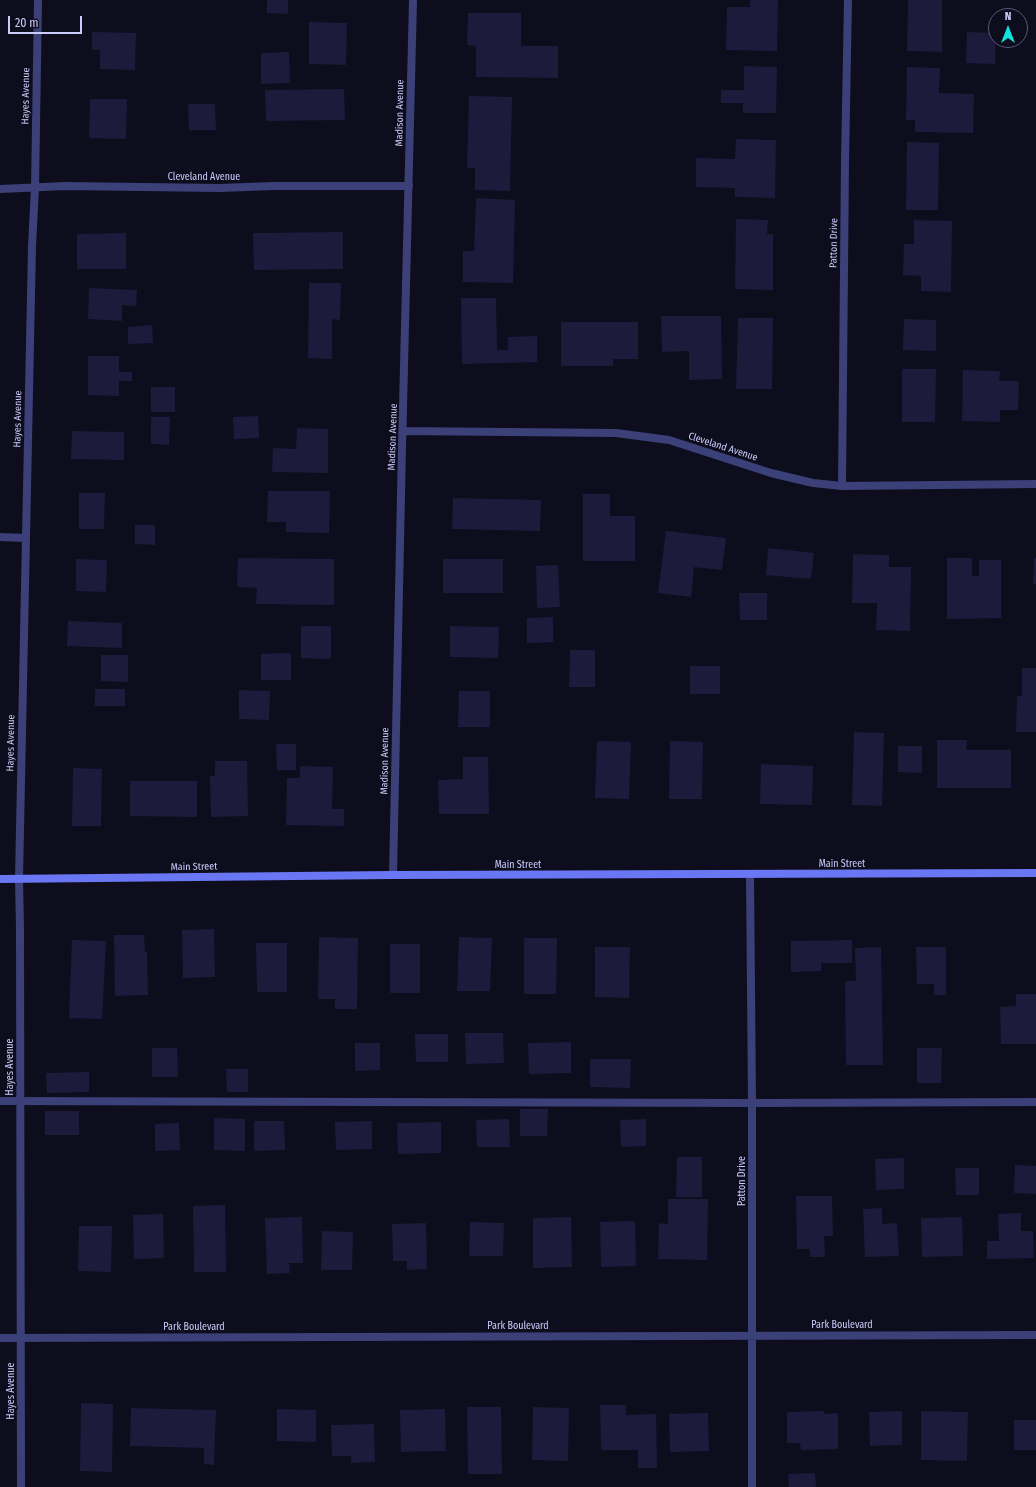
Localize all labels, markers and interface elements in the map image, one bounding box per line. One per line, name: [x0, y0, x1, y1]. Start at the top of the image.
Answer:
scale bar: [10, 8, 84, 34]
north arrow: [988, 8, 1028, 48]
text: N: [1005, 10, 1011, 23]
text: 20 m: [15, 16, 39, 30]
street label: Hayes Avenue: [20, 67, 32, 125]
street label: Madison Avenue: [393, 79, 407, 147]
street label: Cleveland Avenue: [168, 171, 240, 183]
street label: Patton Drive: [828, 218, 840, 268]
street label: Hayes Avenue: [12, 390, 24, 448]
street label: Madison Avenue: [386, 403, 400, 471]
street label: Cleveland Avenue: [687, 430, 759, 464]
street label: Hayes Avenue: [5, 714, 17, 772]
street label: Madison Avenue: [378, 727, 392, 795]
street label: Main Street: [819, 858, 865, 870]
street label: Main Street: [495, 859, 541, 871]
street label: Main Street: [171, 861, 217, 873]
street label: Hayes Avenue: [4, 1039, 16, 1095]
street label: Patton Drive: [736, 1156, 748, 1206]
street label: Park Boulevard: [811, 1319, 873, 1331]
street label: Park Boulevard: [487, 1320, 549, 1332]
street label: Park Boulevard: [163, 1321, 225, 1333]
street label: Hayes Avenue: [5, 1363, 17, 1419]

